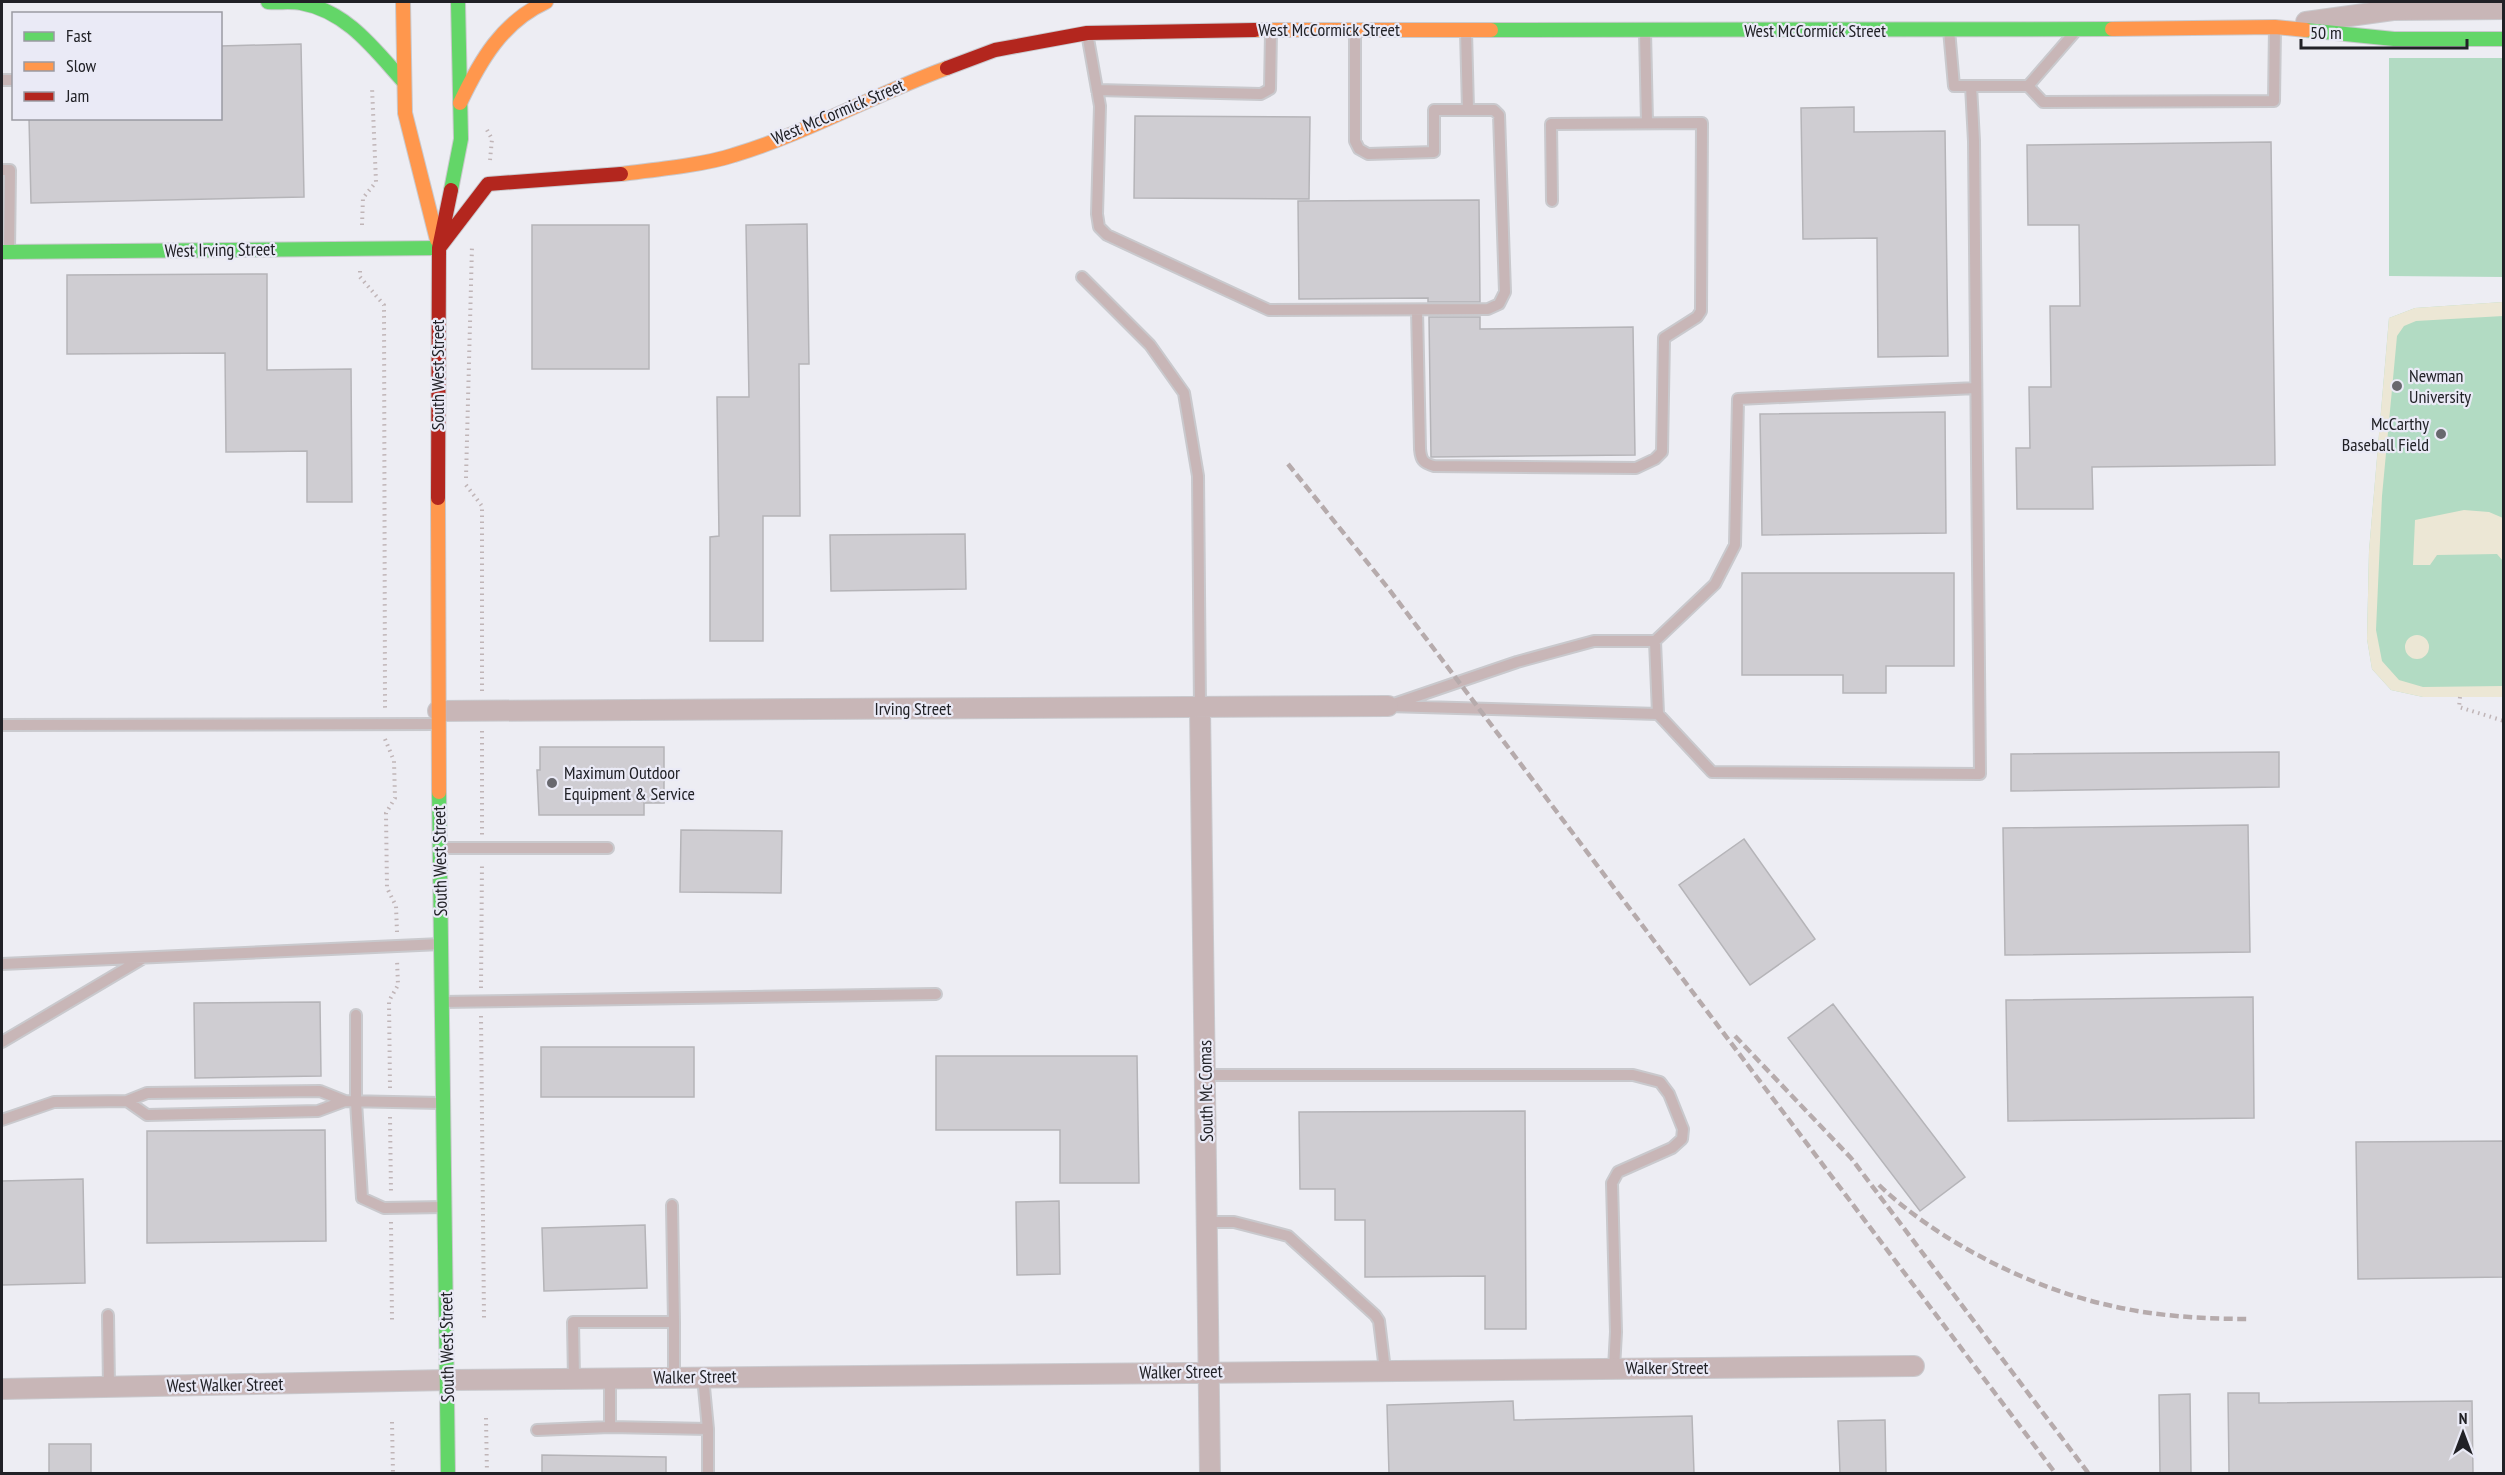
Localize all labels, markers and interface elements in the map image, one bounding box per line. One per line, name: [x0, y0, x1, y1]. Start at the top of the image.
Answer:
legend: [12, 12, 222, 120]
scale bar: [2301, 12, 2468, 50]
street label: West McCormick Street: [1258, 18, 1400, 41]
street label: West McCormick Street: [1744, 19, 1886, 42]
text: 50 m: [2310, 21, 2342, 44]
text: Fast: [66, 24, 92, 47]
text: Slow: [66, 54, 97, 77]
street label: West McCormick Street: [768, 73, 908, 150]
text: Jam: [65, 84, 89, 107]
street label: West Irving Street: [165, 237, 275, 262]
street label: South West Street: [426, 320, 449, 430]
place label: Newman University: [2409, 364, 2471, 408]
marker: Newman University: [2390, 379, 2404, 393]
place label: McCarthy Baseball Field: [2342, 412, 2429, 456]
marker: McCarthy Baseball Field: [2434, 427, 2448, 441]
street label: Irving Street: [875, 697, 951, 720]
place label: Maximum Outdoor Equipment & Service: [564, 761, 695, 805]
marker: Maximum Outdoor Equipment & Service: [545, 776, 559, 790]
street label: South West Street: [427, 805, 452, 917]
street label: South Mc Comas: [1193, 1040, 1218, 1142]
street label: South West Street: [434, 1291, 459, 1403]
street label: Walker Street: [1625, 1356, 1709, 1379]
street label: Walker Street: [1139, 1359, 1223, 1384]
street label: Walker Street: [653, 1364, 737, 1389]
street label: West Walker Street: [167, 1372, 284, 1397]
north arrow: [2433, 1403, 2493, 1463]
text: N: [2459, 1408, 2467, 1428]

